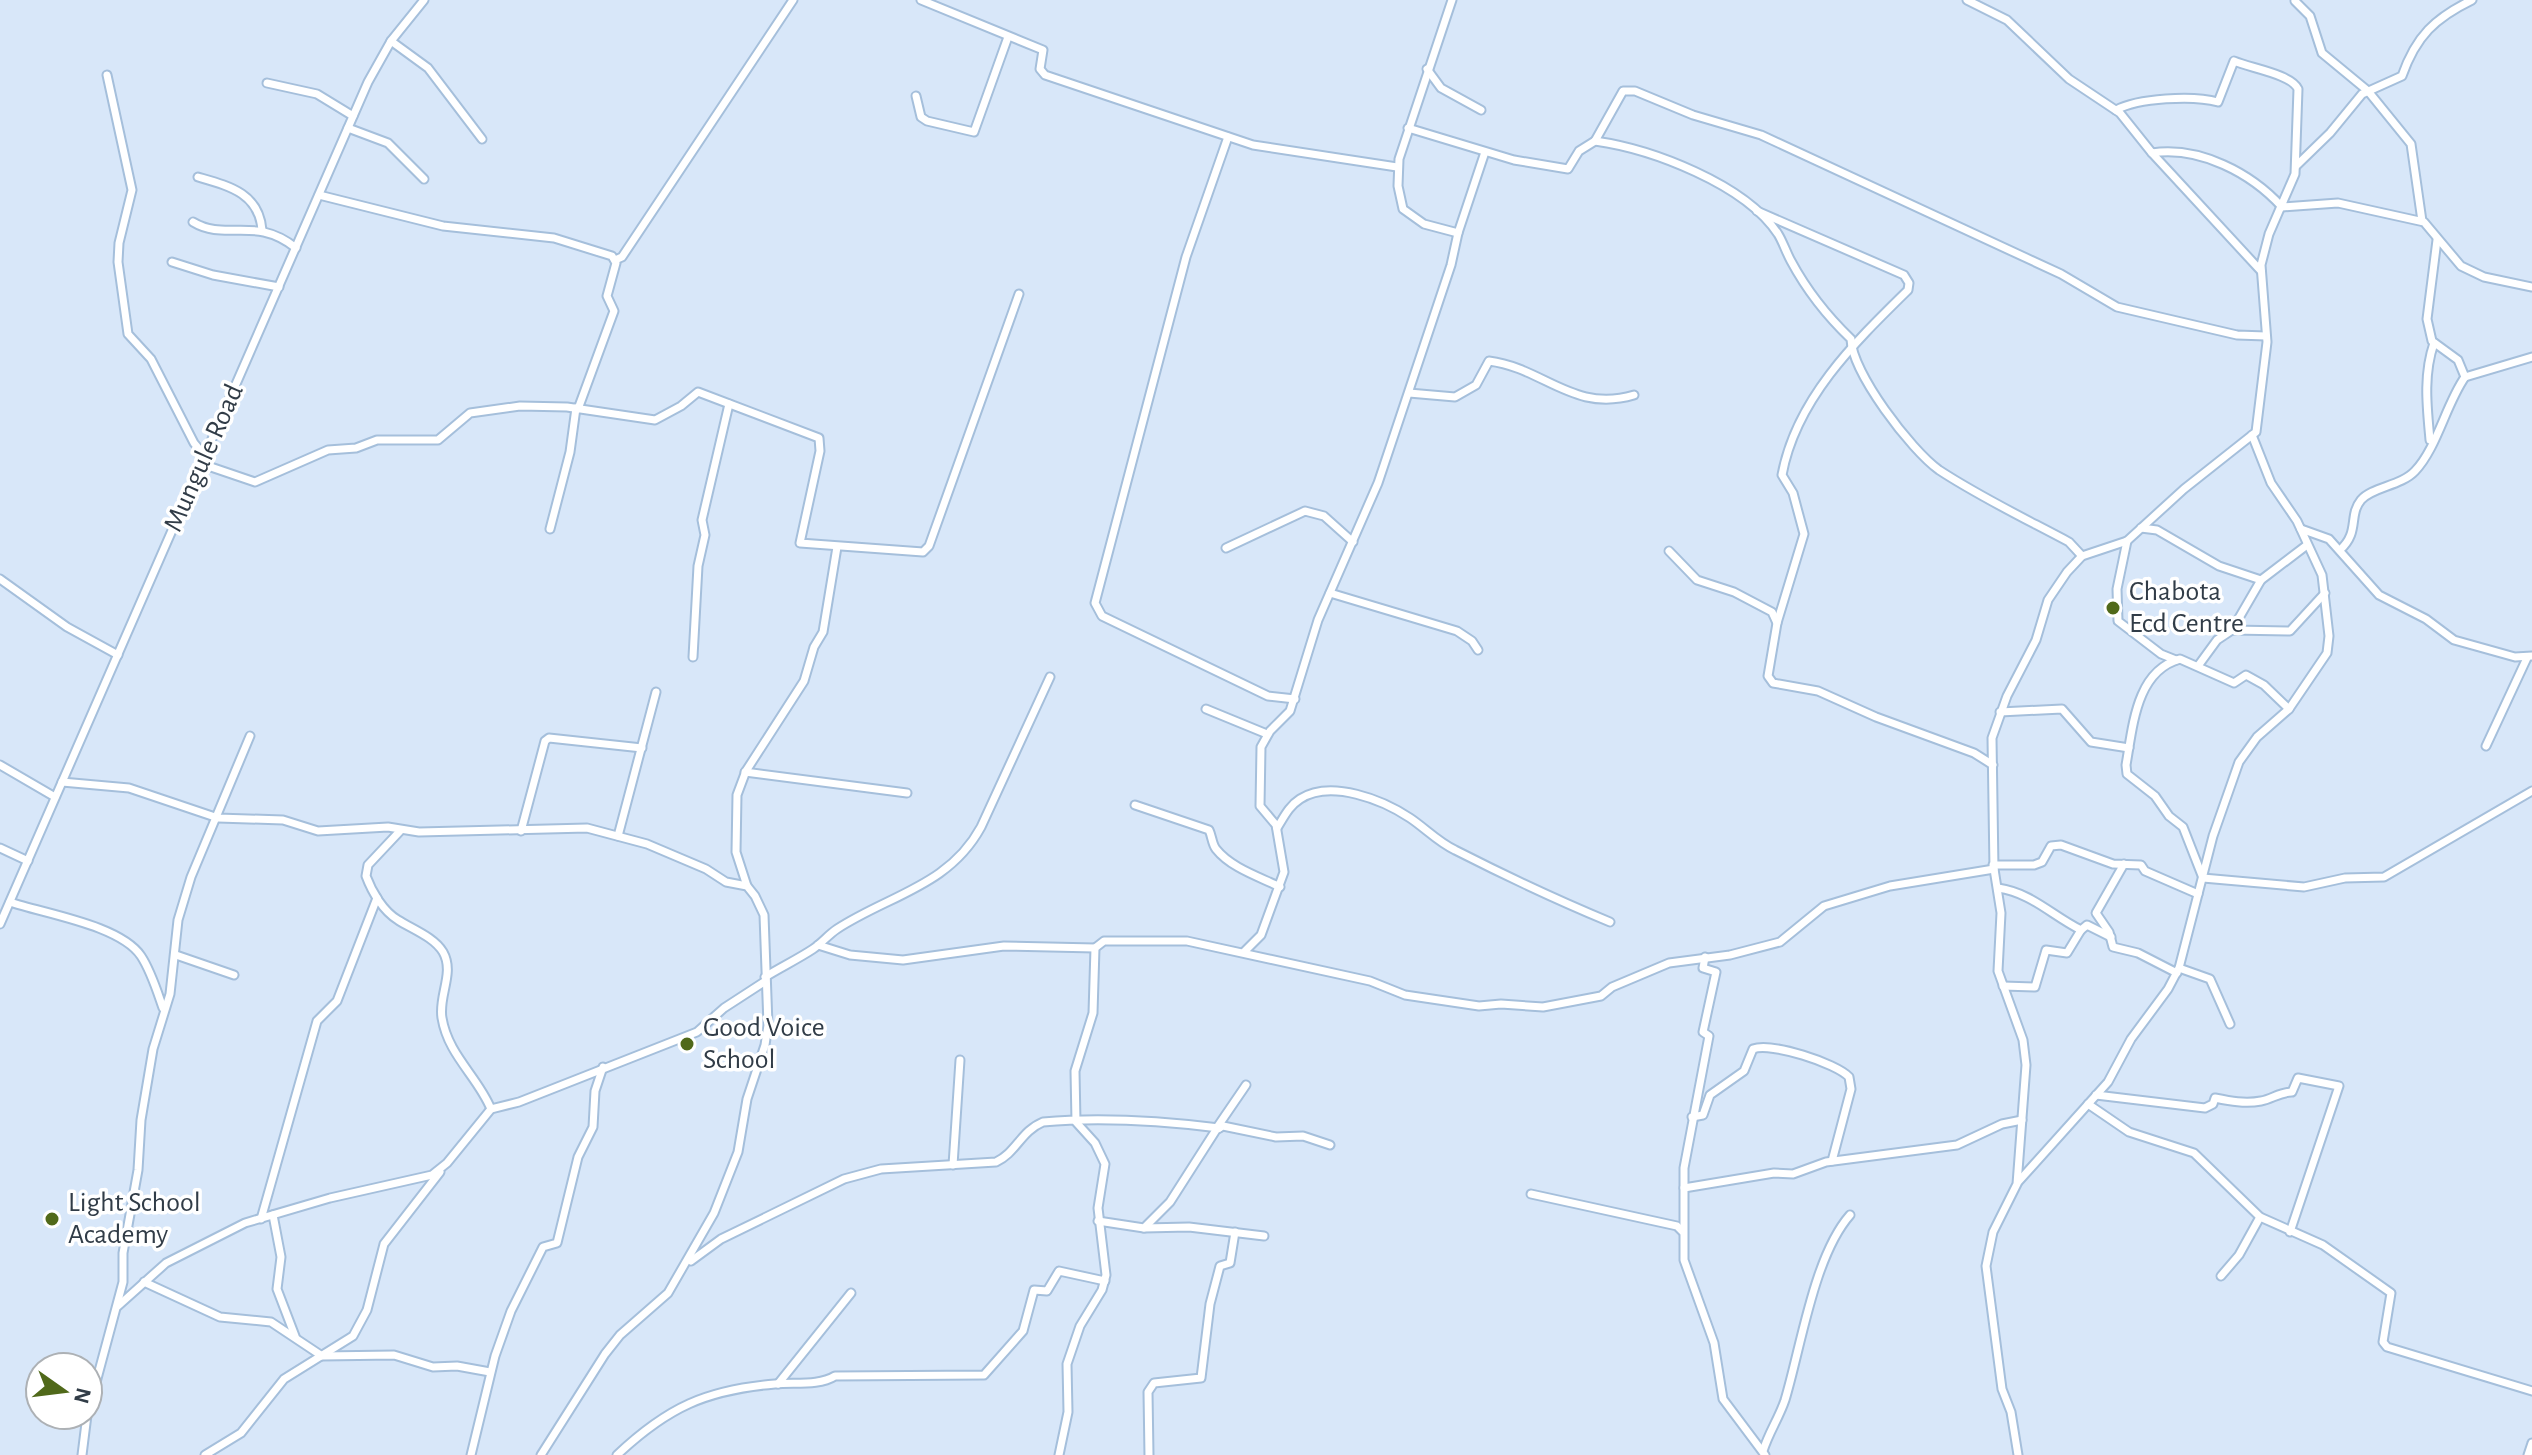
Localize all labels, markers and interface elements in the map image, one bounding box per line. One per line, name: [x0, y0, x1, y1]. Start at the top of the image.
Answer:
street label: Mungule Road: [159, 380, 249, 536]
place label: Chabota Ecd Centre: [2129, 578, 2244, 638]
marker: Chabota Ecd Centre: [2104, 599, 2122, 617]
place label: Good Voice School: [703, 1014, 825, 1074]
marker: Good Voice School: [678, 1035, 696, 1053]
place label: Light School Academy: [68, 1189, 201, 1249]
marker: Light School Academy: [43, 1210, 61, 1228]
north arrow: [24, 1351, 104, 1431]
text: N: [70, 1386, 95, 1406]

